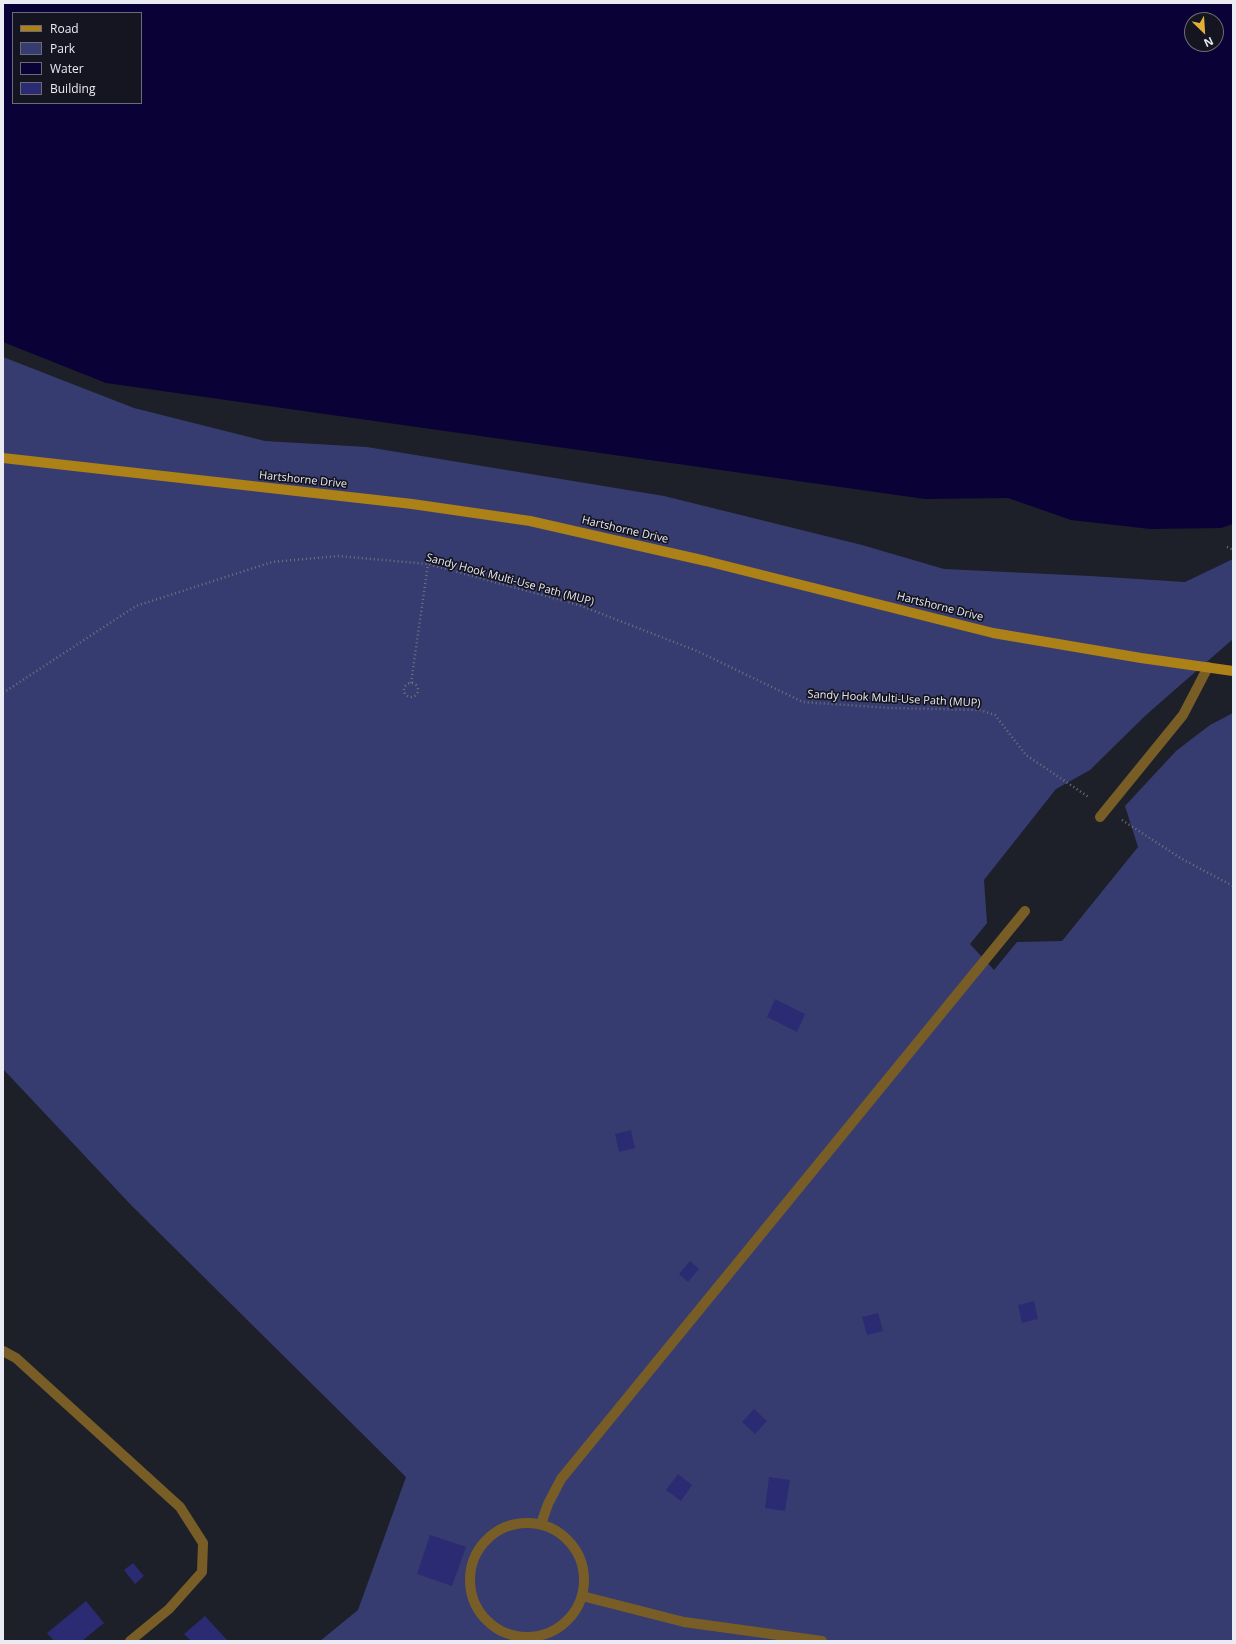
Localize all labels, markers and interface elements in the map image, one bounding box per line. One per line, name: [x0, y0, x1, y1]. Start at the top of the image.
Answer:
legend: [12, 12, 142, 104]
north arrow: [1184, 12, 1224, 52]
text: Road: [50, 20, 79, 37]
text: N: [1202, 34, 1216, 51]
text: Park: [50, 40, 75, 57]
text: Water: [50, 60, 84, 77]
text: Building: [50, 80, 95, 97]
street label: Hartshorne Drive: [258, 469, 348, 491]
street label: Hartshorne Drive: [580, 514, 670, 546]
street label: Sandy Hook Multi-Use Path (MUP): [425, 551, 595, 609]
street label: Hartshorne Drive: [895, 590, 985, 624]
street label: Sandy Hook Multi-Use Path (MUP): [807, 688, 981, 710]

